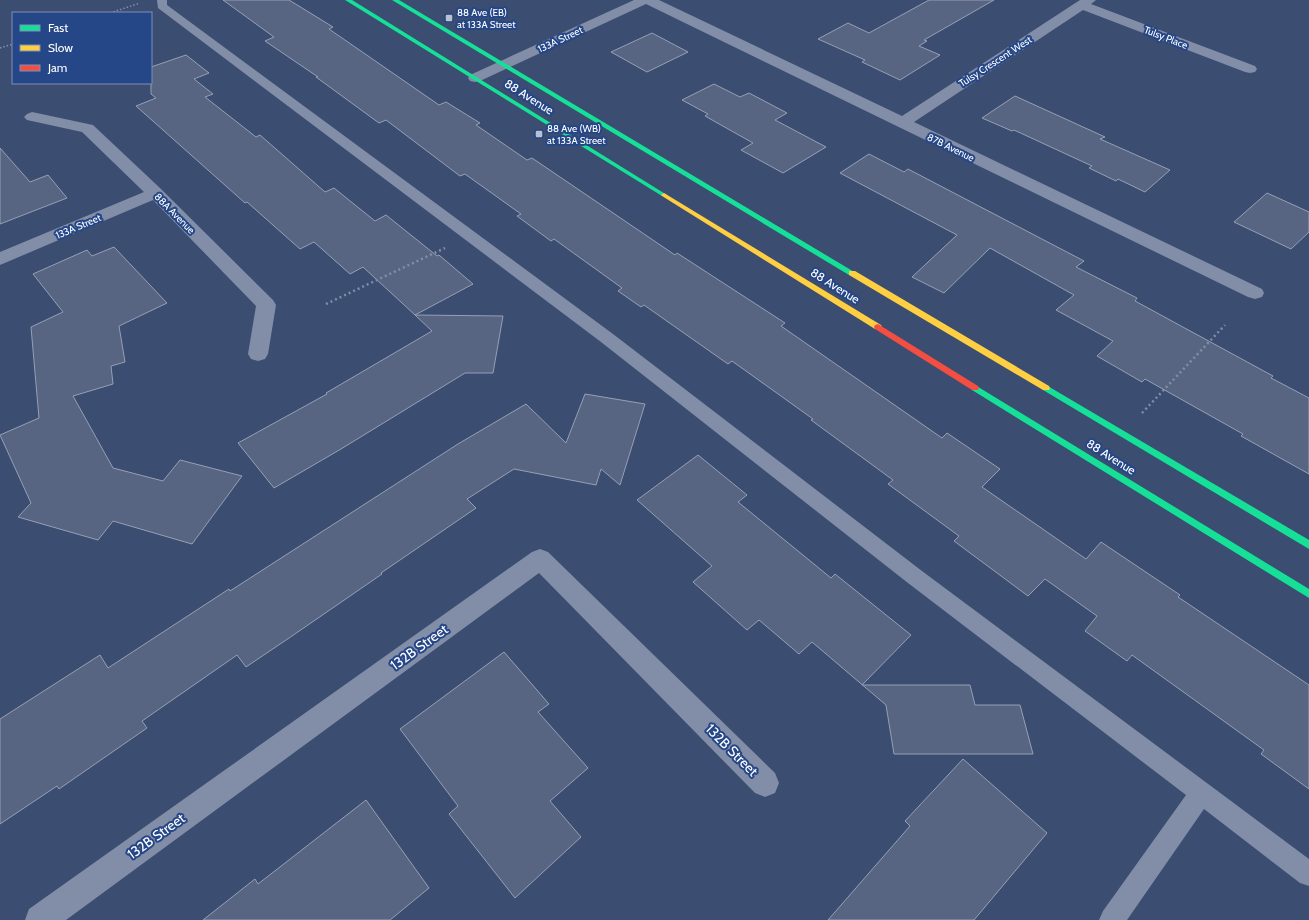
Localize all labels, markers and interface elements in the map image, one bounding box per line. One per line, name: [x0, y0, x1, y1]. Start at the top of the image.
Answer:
place label: 88 Ave (EB) at 133A Street: [457, 6, 516, 31]
legend: [12, 12, 152, 84]
marker: 88 Ave (EB) at 133A Street: [444, 13, 454, 23]
text: Fast: [48, 20, 68, 35]
street label: 133A Street: [536, 23, 585, 56]
street label: Tulsy Place: [1142, 23, 1190, 52]
street label: Tulsy Crescent West: [956, 33, 1035, 90]
text: Slow: [48, 40, 73, 55]
text: Jam: [47, 60, 67, 75]
street label: 88 Avenue: [502, 76, 557, 118]
place label: 88 Ave (WB) at 133A Street: [547, 122, 606, 147]
marker: 88 Ave (WB) at 133A Street: [534, 129, 544, 139]
street label: 87B Avenue: [925, 130, 977, 164]
street label: 88A Avenue: [152, 190, 198, 236]
street label: 133A Street: [53, 211, 103, 242]
street label: 88 Avenue: [808, 265, 863, 307]
street label: 88 Avenue: [1084, 436, 1139, 478]
street label: 132B Street: [387, 620, 452, 674]
street label: 132B Street: [702, 720, 762, 780]
street label: 132B Street: [124, 809, 189, 863]

